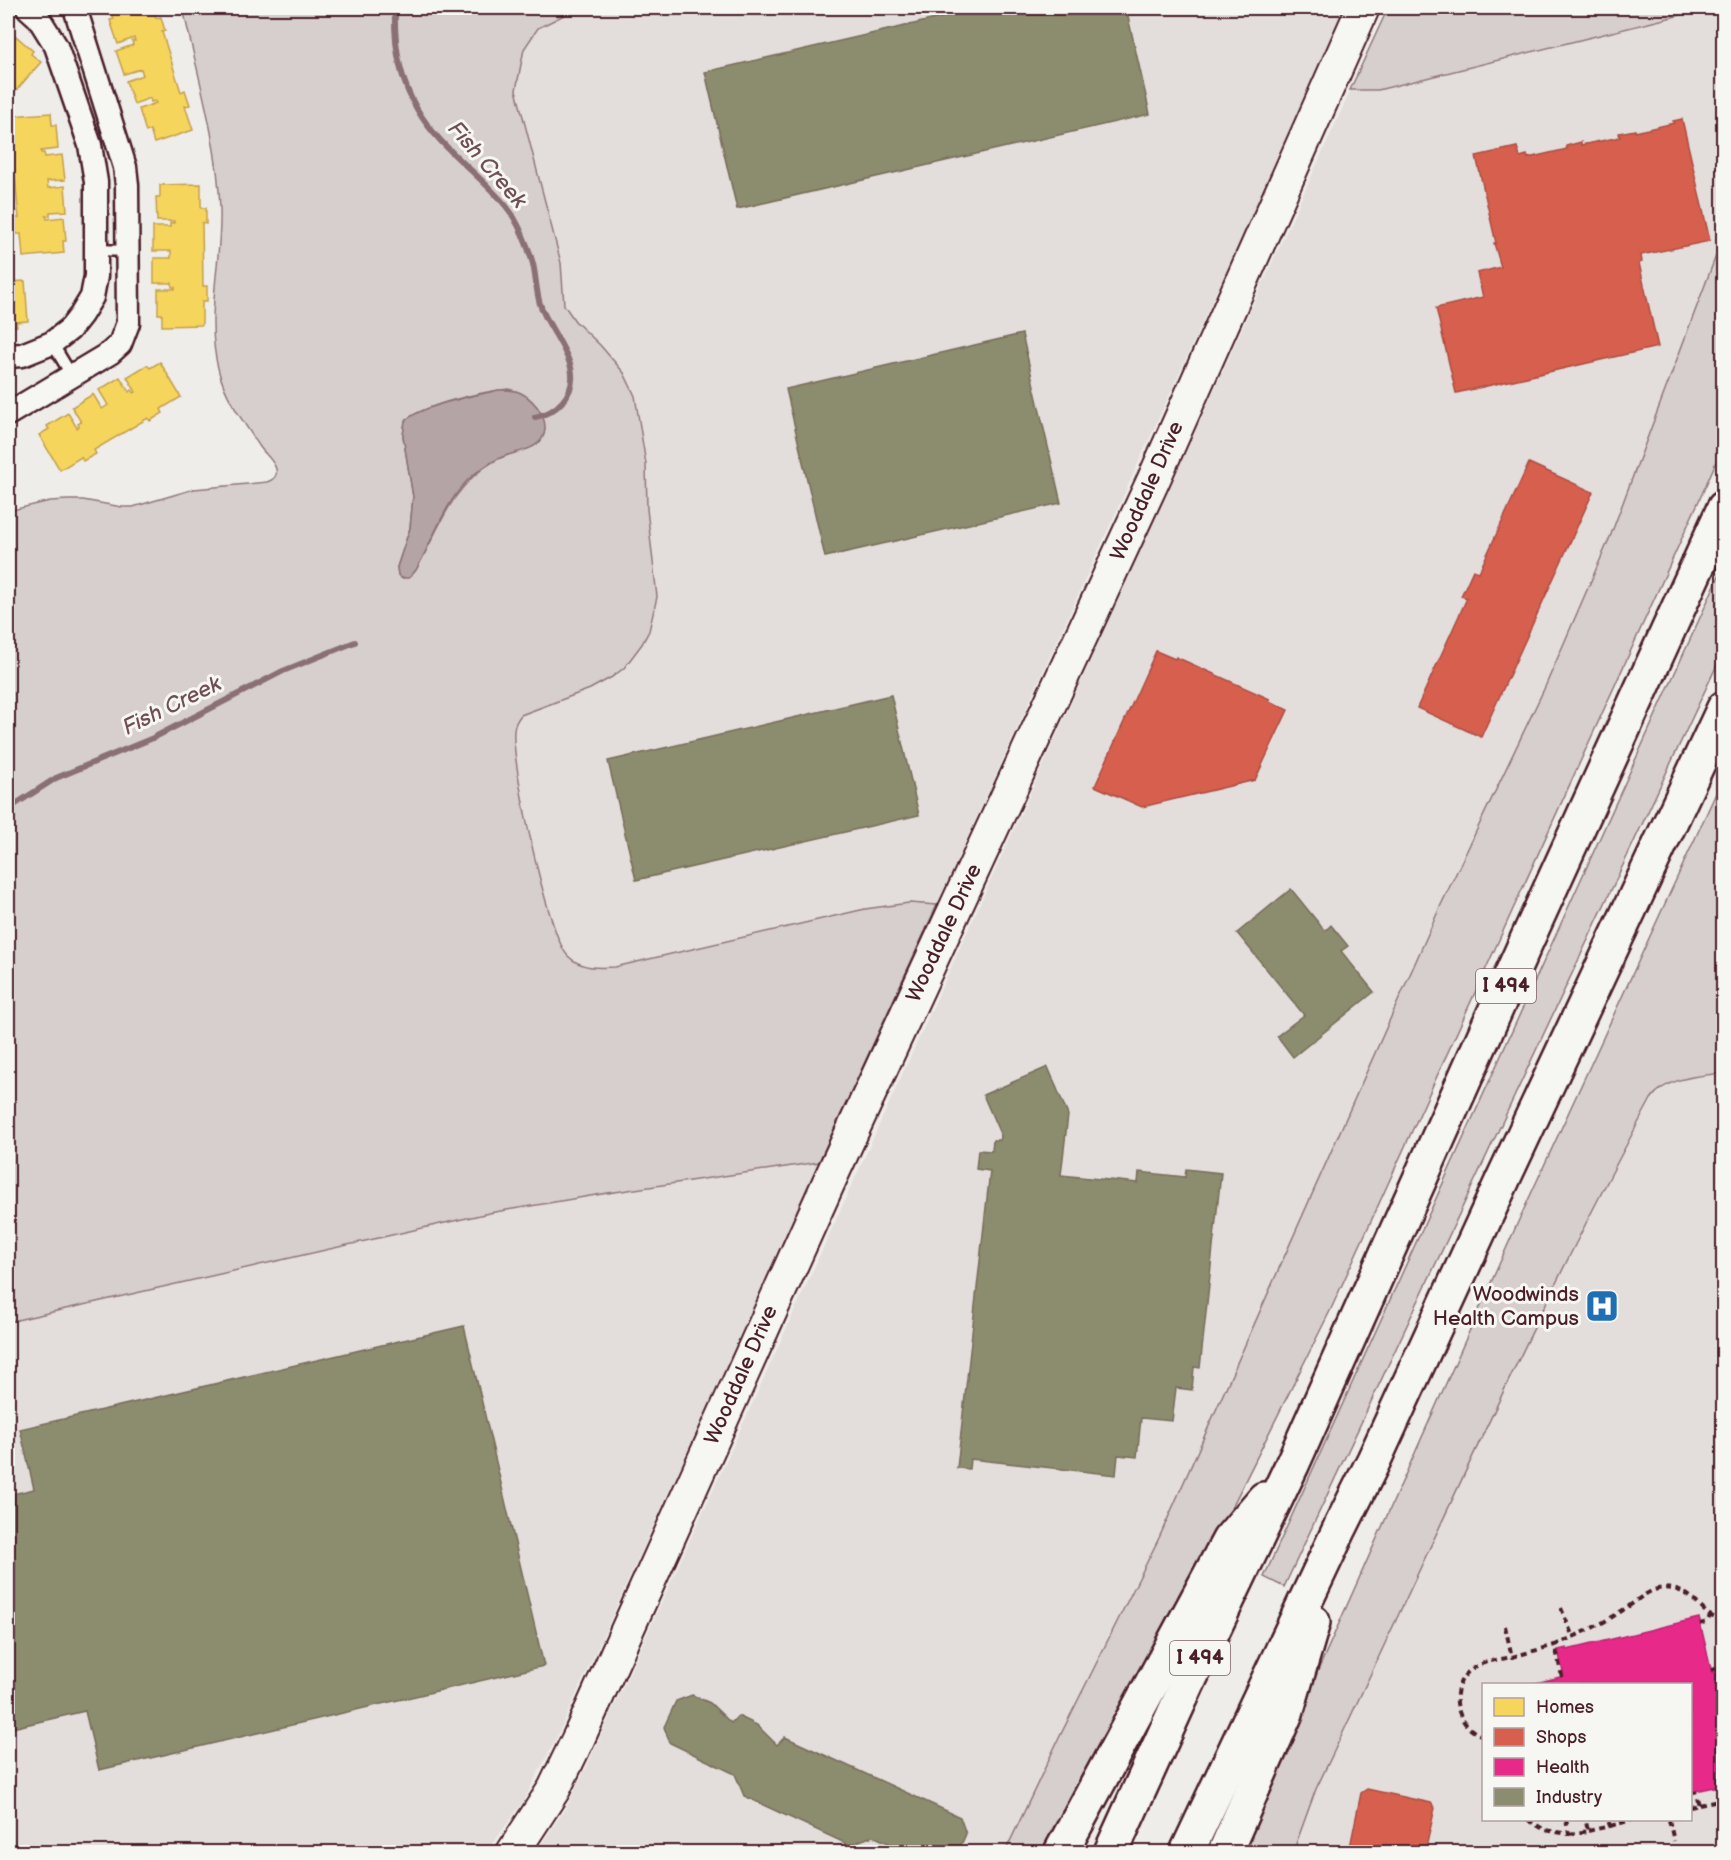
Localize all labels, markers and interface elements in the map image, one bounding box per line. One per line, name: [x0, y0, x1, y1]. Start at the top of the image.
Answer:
water label: Fish Creek: [442, 116, 533, 215]
street label: Wooddale Drive: [1105, 417, 1189, 565]
water label: Fish Creek: [118, 670, 227, 742]
street label: Wooddale Drive: [901, 860, 987, 1006]
road number: I 494: [1476, 969, 1536, 1003]
place label: Woodwinds Health Campus: [1433, 1282, 1579, 1331]
hospital icon: Woodwinds Health Campus: [1584, 1288, 1620, 1324]
street label: Wooddale Drive: [699, 1301, 783, 1449]
road number: I 494: [1170, 1641, 1230, 1675]
legend: [1482, 1683, 1692, 1821]
text: Homes: [1536, 1697, 1594, 1718]
text: Shops: [1536, 1727, 1587, 1748]
text: Health: [1536, 1757, 1590, 1778]
text: Industry: [1536, 1787, 1603, 1808]

